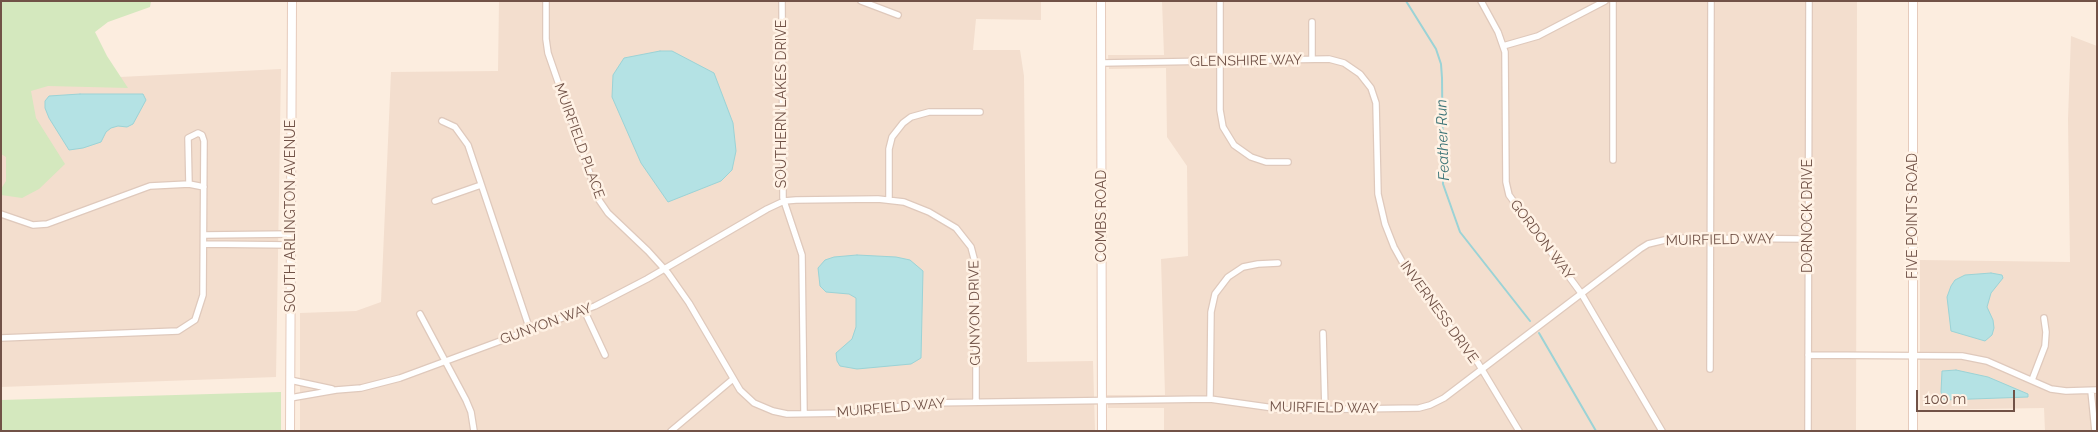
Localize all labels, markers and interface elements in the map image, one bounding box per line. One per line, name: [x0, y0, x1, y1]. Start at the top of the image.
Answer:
street label: SOUTHERN LAKES DRIVE: [774, 20, 790, 188]
street label: GLENSHIRE WAY: [1190, 52, 1302, 70]
street label: MUIRFIELD PLACE: [550, 81, 608, 201]
water label: Feather Run: [1433, 99, 1453, 181]
street label: SOUTH ARLINGTON AVENUE: [283, 120, 299, 312]
street label: FIVE POINTS ROAD: [1905, 153, 1921, 279]
street label: DORNOCK DRIVE: [1800, 159, 1816, 273]
street label: COMBS ROAD: [1094, 170, 1110, 262]
street label: GORDON WAY: [1506, 197, 1578, 283]
street label: MUIRFIELD WAY: [1666, 231, 1774, 249]
street label: INVERNESS DRIVE: [1396, 258, 1482, 366]
street label: GUNYON DRIVE: [966, 260, 984, 366]
street label: GUNYON WAY: [498, 300, 594, 348]
scale bar: [1918, 380, 2017, 412]
text: 100 m: [1924, 390, 1966, 408]
street label: MUIRFIELD WAY: [836, 395, 946, 421]
street label: MUIRFIELD WAY: [1270, 399, 1378, 417]

